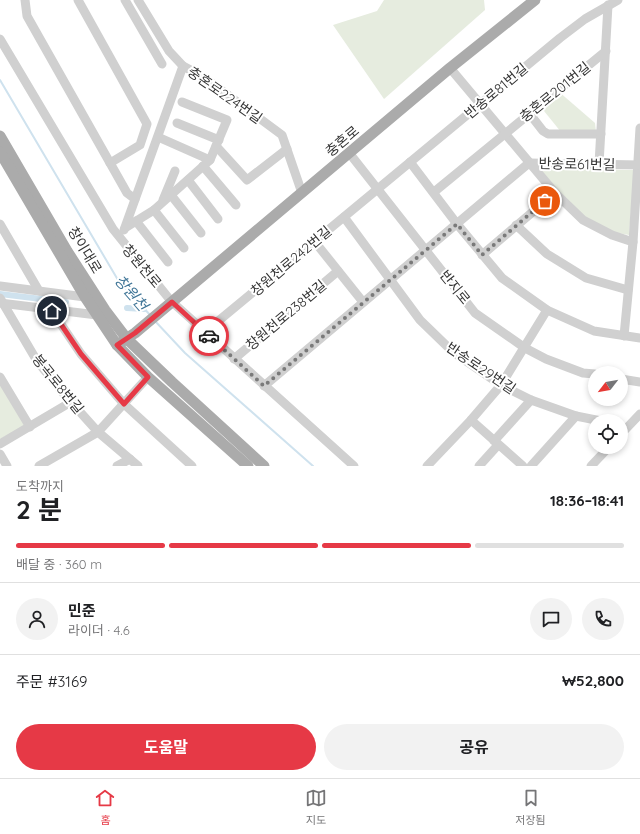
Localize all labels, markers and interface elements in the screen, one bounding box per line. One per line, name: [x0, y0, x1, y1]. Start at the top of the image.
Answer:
street label: 충혼로201번길: [516, 58, 594, 126]
street label: 반송로81번길: [461, 59, 531, 123]
street label: 충혼로224번길: [184, 63, 266, 127]
street label: 충혼로: [321, 122, 363, 160]
street label: 반송로61번길: [538, 154, 616, 174]
pin: [528, 184, 562, 218]
icon: bag: [534, 190, 556, 212]
street label: 창원천로242번길: [247, 222, 335, 300]
street label: 창이대로: [64, 223, 106, 277]
street label: 창원천로: [119, 240, 166, 292]
street label: 반지로: [436, 266, 474, 308]
water label: 창원천: [111, 271, 154, 316]
street label: 창원천로238번길: [242, 276, 330, 354]
pin: [35, 294, 69, 328]
icon: home: [41, 300, 63, 322]
courier: [189, 316, 229, 356]
icon: car: [198, 325, 220, 347]
street label: 반송로29번길: [443, 338, 519, 398]
street label: 봉곡로8번길: [28, 350, 88, 418]
north arrow: [588, 366, 628, 406]
map controls: [588, 366, 628, 454]
button: locate: [588, 414, 628, 454]
text: 도착까지: [16, 478, 64, 494]
text: 18:36–18:41: [550, 491, 624, 510]
text: 2 분: [16, 493, 62, 526]
text: 배달 중 · 360 m: [16, 556, 102, 572]
button: person: [16, 598, 58, 640]
button: chat: [530, 598, 572, 640]
button: phone: [582, 598, 624, 640]
text: 민준: [68, 601, 96, 620]
text: 라이더 · 4.6: [68, 622, 130, 638]
text: ₩52,800: [562, 671, 624, 690]
text: 주문 #3169: [16, 672, 87, 691]
button: 도움말: [16, 724, 316, 770]
button: 공유: [324, 724, 624, 770]
tab: 홈: [94, 787, 116, 827]
tab: 지도: [305, 787, 327, 827]
tab: 저장됨: [515, 787, 546, 827]

